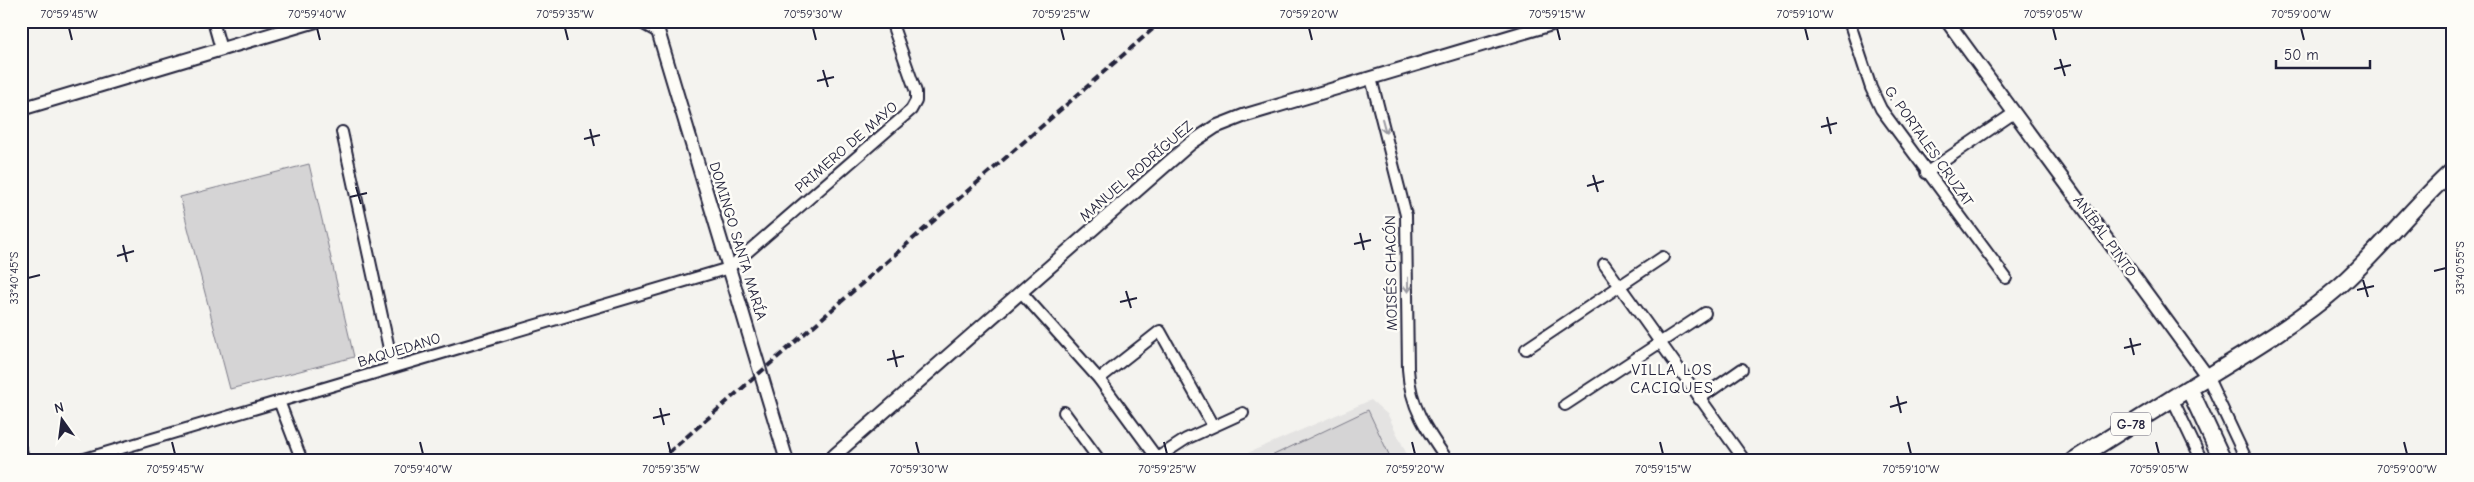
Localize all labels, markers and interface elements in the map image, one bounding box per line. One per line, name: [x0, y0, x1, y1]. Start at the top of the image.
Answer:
text: 70°59'45"W: [40, 7, 98, 21]
text: 70°59'40"W: [288, 7, 347, 21]
text: 70°59'35"W: [536, 7, 594, 21]
text: 70°59'30"W: [784, 7, 843, 21]
text: 70°59'25"W: [1032, 7, 1090, 21]
text: 70°59'20"W: [1280, 7, 1339, 21]
text: 70°59'15"W: [1529, 7, 1586, 21]
text: 70°59'10"W: [1777, 7, 1834, 21]
text: 70°59'05"W: [2024, 7, 2083, 21]
text: 70°59'00"W: [2271, 7, 2331, 21]
scale bar: [2276, 38, 2370, 70]
text: 50 m: [2284, 46, 2319, 64]
street label: G. PORTALES CRUZAT: [1881, 82, 1977, 210]
street label: PRIMERO DE MAYO: [791, 98, 901, 196]
street label: MANUEL RODRÍGUEZ: [1075, 116, 1197, 225]
one-way arrow: [1380, 117, 1389, 133]
street label: DOMINGO SANTA MARÍA: [705, 159, 772, 323]
street label: ANÍBAL PINTO: [2070, 191, 2141, 280]
street label: MOISÉS CHACÓN: [1380, 215, 1401, 331]
text: 33°40'55"S: [2453, 241, 2467, 295]
text: 33°40'45"S: [7, 251, 21, 304]
one-way arrow: [1403, 276, 1413, 293]
street label: BAQUEDANO: [355, 329, 443, 371]
district label: VILLA LOS CACIQUES: [1630, 361, 1714, 397]
north arrow: [38, 394, 88, 444]
text: N: [52, 399, 65, 417]
road number: G-78: [2111, 412, 2151, 436]
text: 70°59'45"W: [146, 462, 204, 476]
text: 70°59'40"W: [394, 462, 453, 476]
text: 70°59'35"W: [642, 462, 700, 476]
text: 70°59'30"W: [890, 462, 949, 476]
text: 70°59'25"W: [1138, 462, 1196, 476]
text: 70°59'20"W: [1386, 462, 1445, 476]
text: 70°59'15"W: [1635, 462, 1692, 476]
text: 70°59'10"W: [1883, 462, 1940, 476]
text: 70°59'05"W: [2130, 462, 2189, 476]
text: 70°59'00"W: [2377, 462, 2437, 476]

